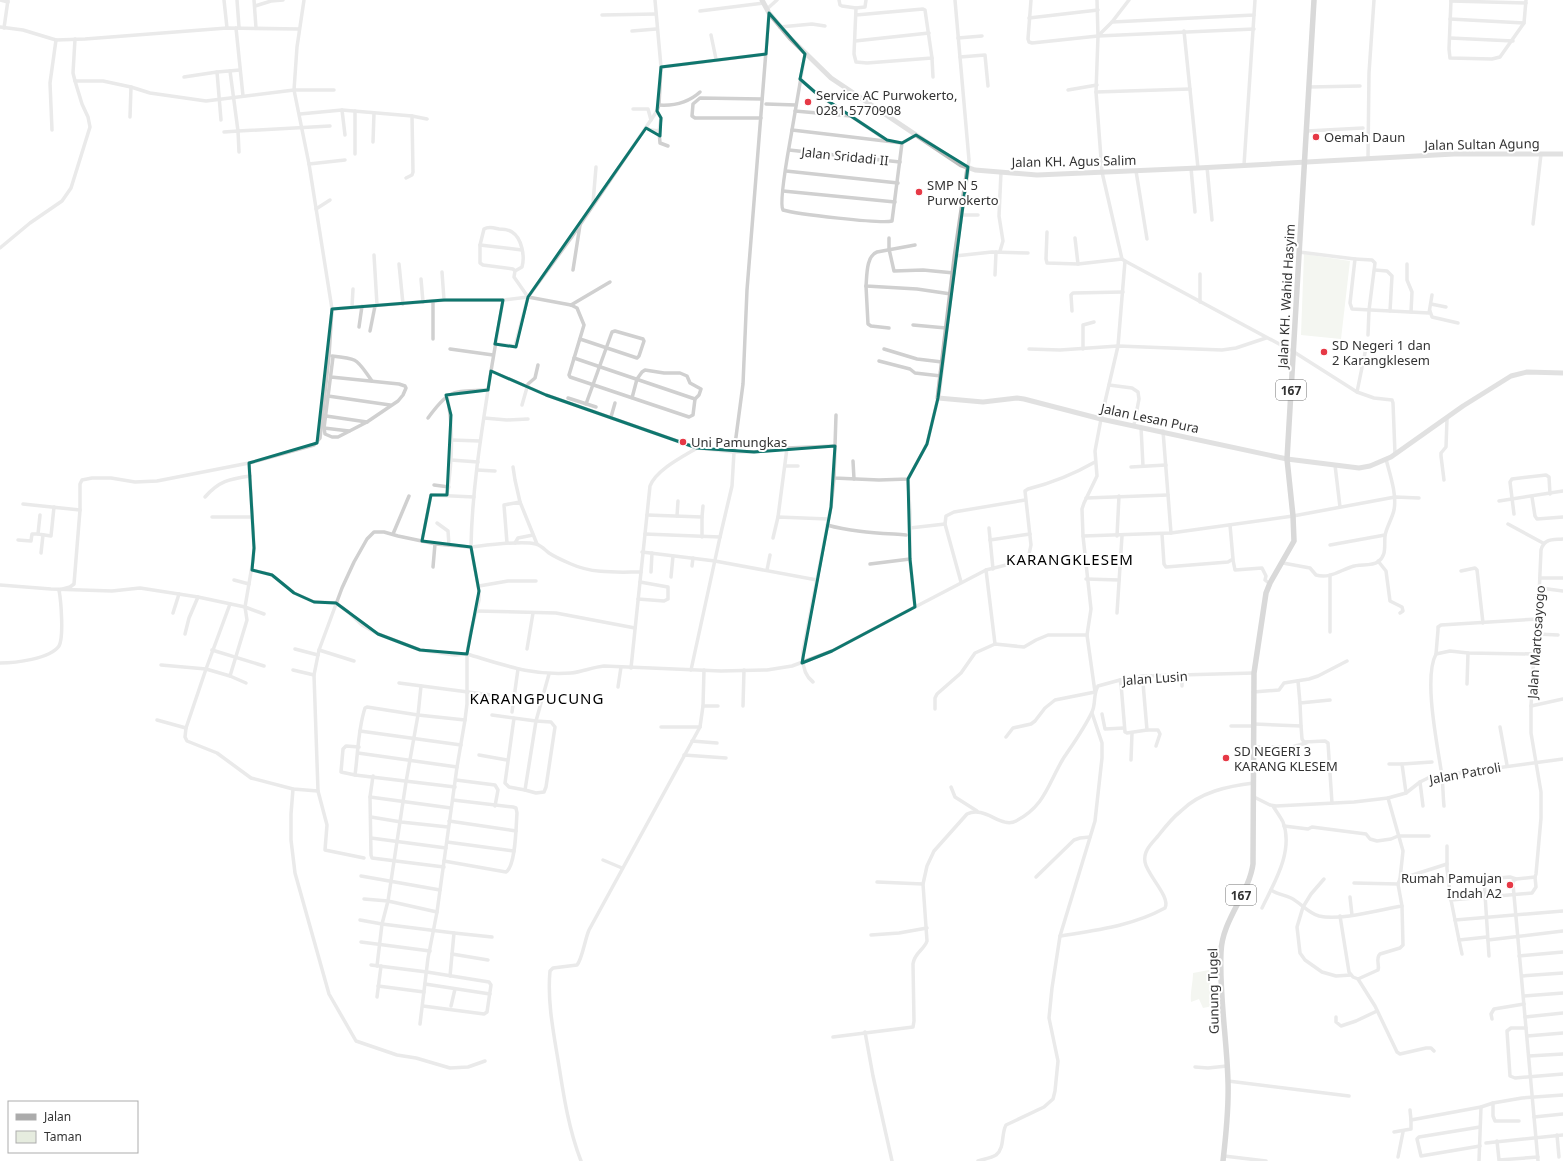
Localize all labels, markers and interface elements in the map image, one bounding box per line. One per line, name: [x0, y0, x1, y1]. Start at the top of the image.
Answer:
place label: Service AC Purwokerto, 0281 5770908: [816, 86, 957, 119]
marker: Service AC Purwokerto, 0281 5770908: [803, 97, 813, 107]
place label: Oemah Daun: [1324, 128, 1405, 146]
marker: Oemah Daun: [1311, 132, 1321, 142]
street label: Jalan Sultan Agung: [1422, 134, 1540, 154]
street label: Jalan Sridadi II: [799, 142, 890, 170]
street label: Jalan KH. Agus Salim: [1010, 151, 1136, 171]
place label: SMP N 5 Purwokerto: [927, 176, 999, 209]
marker: SMP N 5 Purwokerto: [914, 187, 924, 197]
street label: Jalan KH. Wahid Hasyim: [1273, 223, 1299, 371]
place label: SD Negeri 1 dan 2 Karangklesem: [1332, 336, 1431, 369]
marker: SD Negeri 1 dan 2 Karangklesem: [1319, 347, 1329, 357]
road number: 167: [1276, 380, 1306, 400]
street label: Jalan Lesan Pura: [1097, 398, 1201, 437]
place label: Uni Pamungkas: [691, 433, 787, 451]
marker: Uni Pamungkas: [678, 437, 688, 447]
district label: KARANGKLESEM: [1006, 549, 1134, 569]
street label: Jalan Martosayogo: [1523, 584, 1549, 701]
street label: Jalan Lusin: [1120, 667, 1188, 689]
district label: KARANGPUCUNG: [470, 688, 604, 708]
place label: SD NEGERI 3 KARANG KLESEM: [1234, 742, 1338, 775]
marker: SD NEGERI 3 KARANG KLESEM: [1221, 753, 1231, 763]
street label: Jalan Patroli: [1426, 758, 1502, 788]
place label: Rumah Pamujan Indah A2: [1401, 869, 1502, 902]
marker: Rumah Pamujan Indah A2: [1505, 880, 1515, 890]
road number: 167: [1226, 885, 1256, 905]
street label: Gunung Tugel: [1203, 948, 1223, 1034]
legend: [8, 1101, 138, 1153]
text: Jalan: [43, 1108, 71, 1125]
text: Taman: [44, 1128, 82, 1145]

